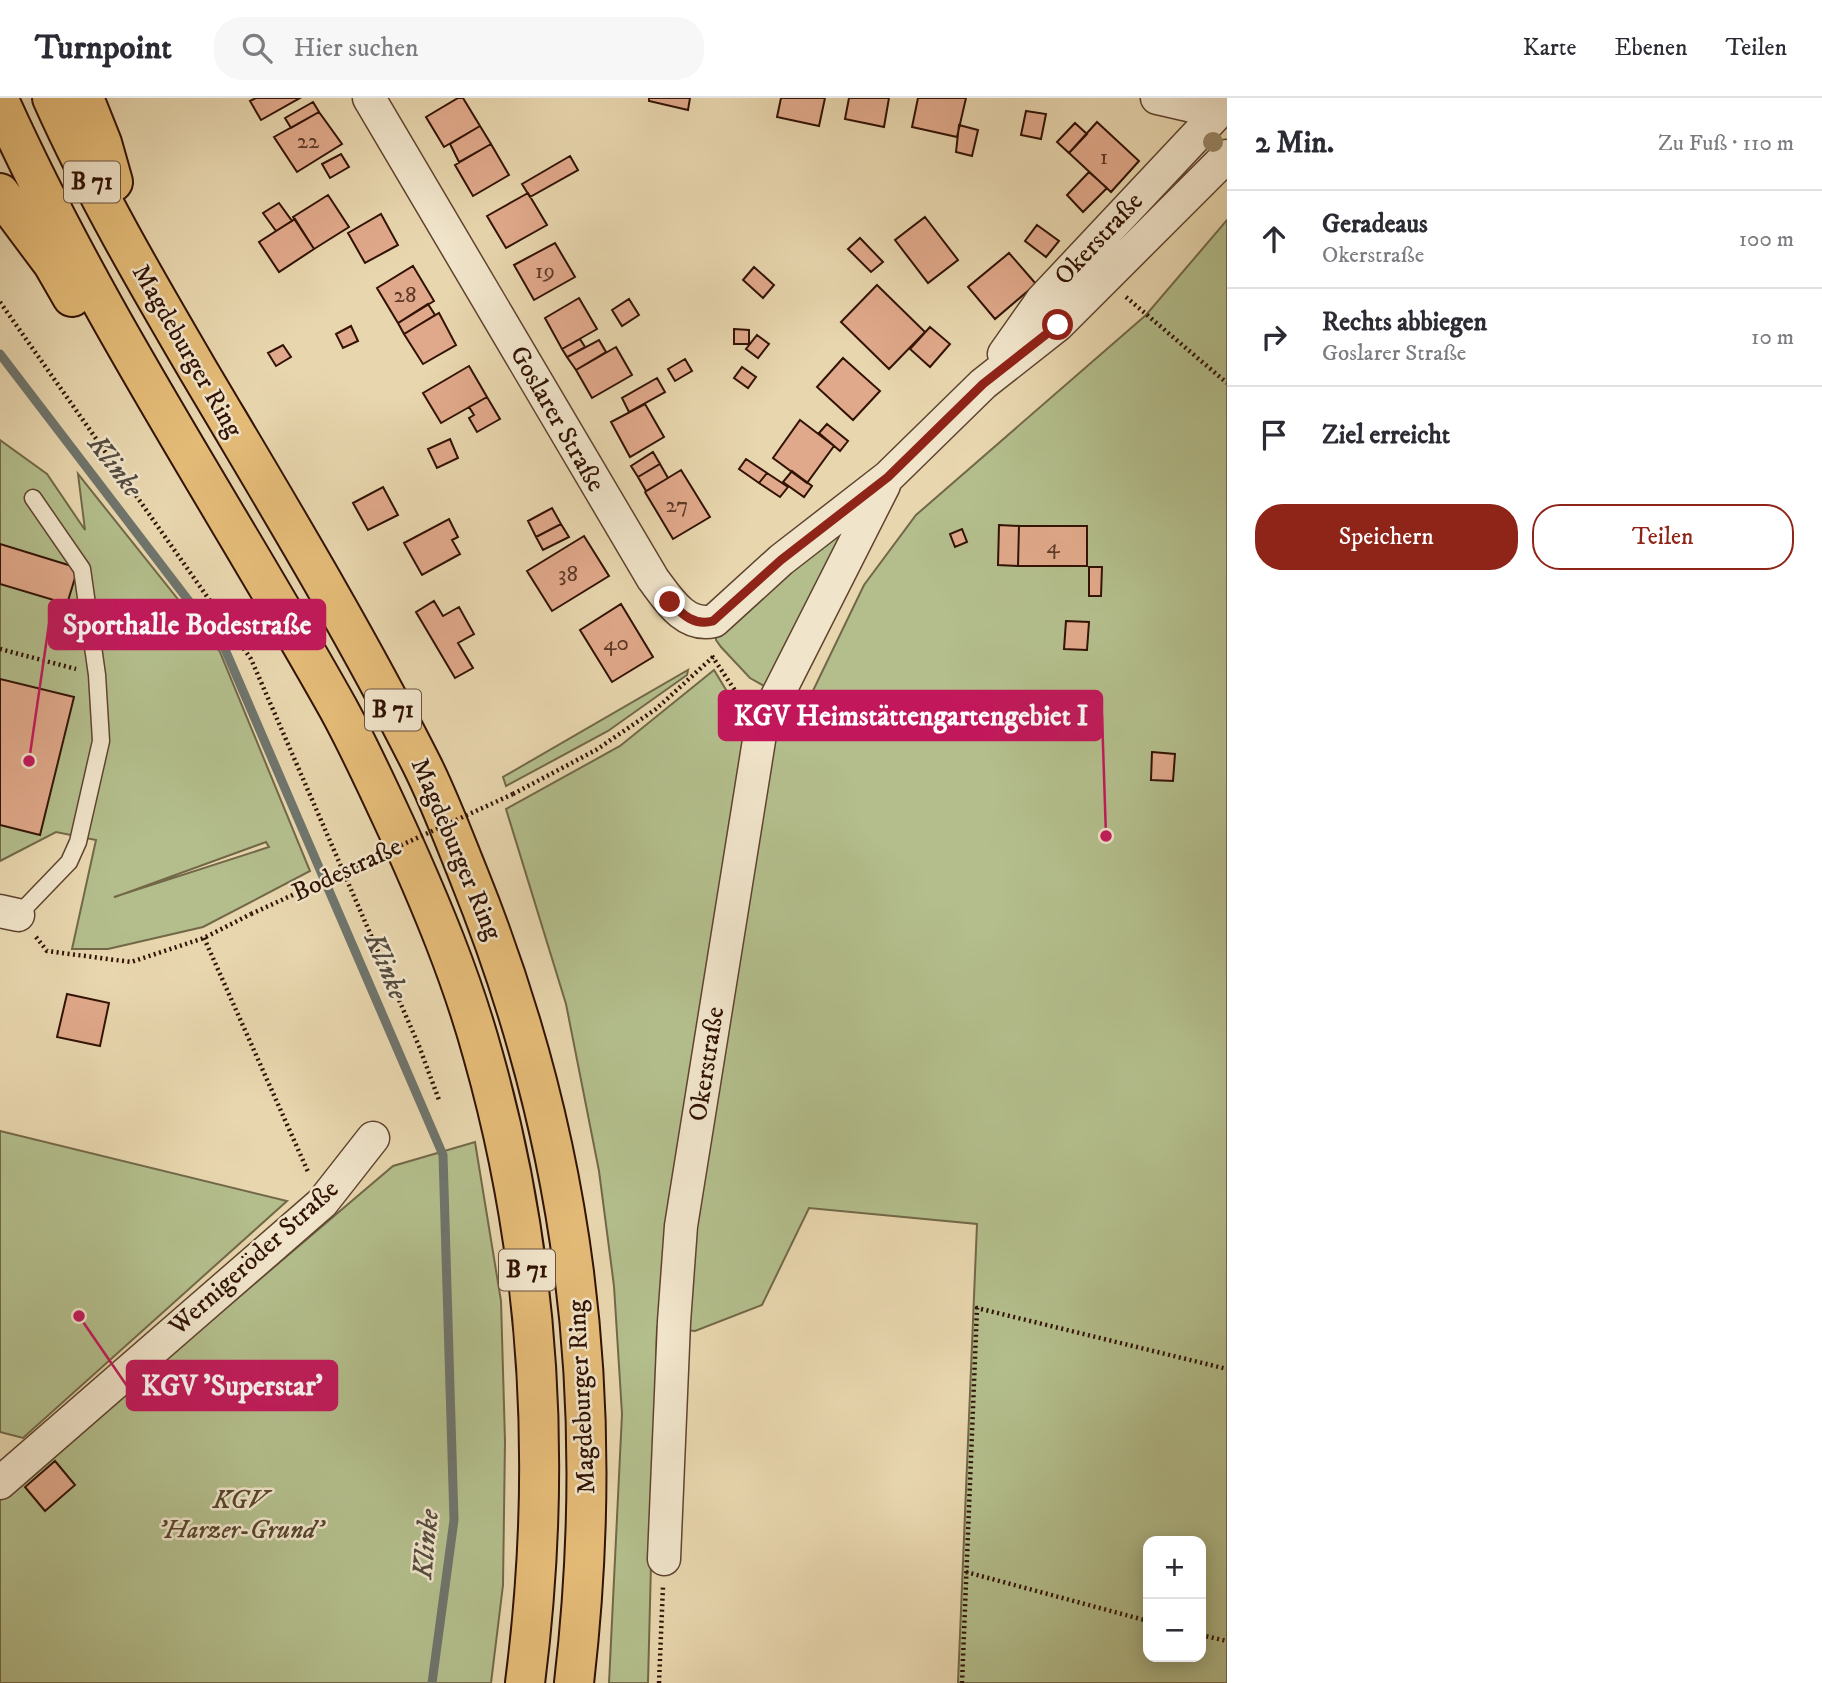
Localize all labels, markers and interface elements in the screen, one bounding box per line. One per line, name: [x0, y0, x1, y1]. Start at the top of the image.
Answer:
search box: [214, 17, 704, 80]
text: Turnpoint: [35, 28, 172, 69]
icon: search: [238, 29, 276, 67]
text: Hier suchen: [294, 32, 419, 65]
text: Karte: [1523, 33, 1576, 63]
text: Ebenen: [1614, 33, 1688, 63]
text: Teilen: [1726, 33, 1787, 63]
text: 2 Min.: [1255, 125, 1334, 162]
house number: 22: [297, 127, 320, 156]
text: Zu Fuß · 110 m: [1658, 129, 1794, 158]
house number: 1: [1100, 143, 1108, 172]
road number: B 71: [64, 162, 120, 202]
street label: Okerstraße: [1048, 185, 1150, 293]
text: Geradeaus: [1322, 208, 1428, 241]
icon: ahead: [1255, 220, 1293, 258]
text: 100 m: [1739, 225, 1794, 254]
text: Okerstraße: [1322, 241, 1424, 270]
house number: 19: [535, 257, 555, 286]
street label: Magdeburger Ring: [124, 259, 250, 444]
house number: 28: [394, 281, 416, 310]
text: Rechts abbiegen: [1322, 306, 1487, 339]
route start: [1042, 309, 1073, 340]
icon: right: [1255, 318, 1293, 356]
text: 10 m: [1751, 323, 1794, 352]
text: Goslarer Straße: [1322, 339, 1466, 368]
street label: Goslarer Straße: [502, 340, 612, 498]
icon: arrive: [1255, 416, 1293, 454]
text: Ziel erreicht: [1322, 419, 1450, 452]
water label: Klinke: [79, 427, 151, 506]
house number: 27: [666, 491, 688, 520]
button: Speichern: [1255, 504, 1518, 570]
button: Teilen: [1532, 504, 1794, 570]
house number: 4: [1046, 532, 1060, 561]
house number: 38: [558, 560, 578, 589]
route end: [654, 586, 685, 617]
callout: Sporthalle Bodestraße: [49, 600, 325, 649]
text: Sporthalle Bodestraße: [63, 608, 312, 643]
house number: 40: [603, 629, 629, 658]
road number: B 71: [365, 690, 421, 730]
callout: KGV Heimstättengartengebiet I: [719, 691, 1102, 740]
text: KGV Heimstättengartengebiet I: [734, 699, 1089, 734]
street label: Magdeburger Ring: [403, 753, 509, 945]
street label: Bodestraße: [287, 830, 407, 910]
water label: Klinke: [356, 926, 416, 1006]
street label: Okerstraße: [682, 1004, 732, 1124]
street label: Wernigeröder Straße: [162, 1173, 346, 1344]
road number: B 71: [499, 1250, 555, 1290]
street label: Magdeburger Ring: [560, 1299, 604, 1495]
callout: KGV 'Superstar': [127, 1361, 337, 1410]
text: KGV 'Superstar': [141, 1369, 323, 1404]
park label: KGV 'Harzer-Grund': [157, 1484, 326, 1547]
water label: Klinke: [405, 1506, 447, 1581]
map controls: [1143, 1536, 1206, 1662]
button: +: [1143, 1536, 1206, 1599]
button: −: [1143, 1599, 1206, 1662]

